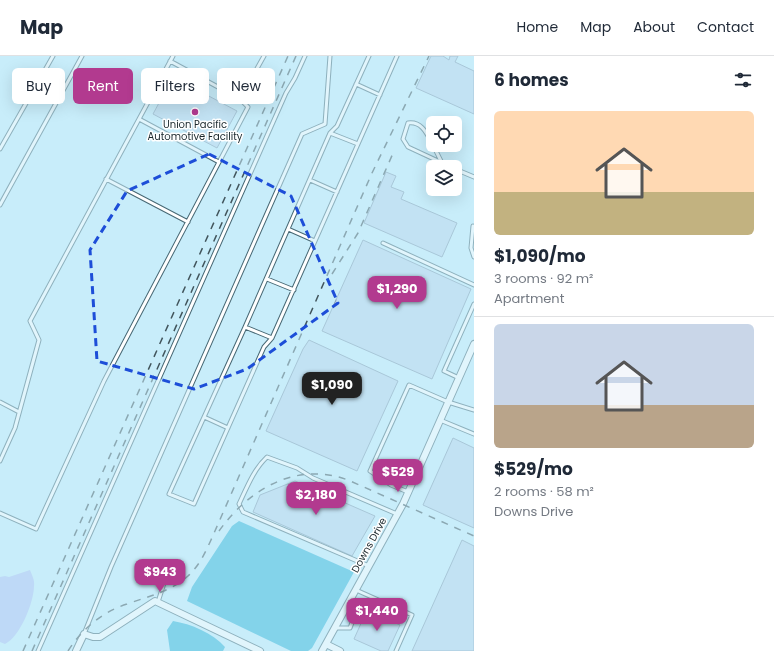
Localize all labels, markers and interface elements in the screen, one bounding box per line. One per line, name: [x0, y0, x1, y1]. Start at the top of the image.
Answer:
text: Map: [20, 14, 63, 41]
text: Home: [516, 17, 558, 37]
text: Map: [580, 17, 611, 37]
text: About: [633, 17, 675, 37]
text: Contact: [697, 17, 754, 37]
chip: Buy: [12, 68, 65, 104]
chip: Rent: [73, 68, 133, 104]
chip: Filters: [141, 68, 209, 104]
chip: New: [217, 68, 275, 104]
text: 6 homes: [494, 68, 569, 92]
icon: filters: [732, 69, 754, 91]
marker: Union Pacific Automotive Facility: [190, 107, 200, 117]
map controls: [426, 116, 462, 196]
button: locate: [426, 116, 462, 152]
place label: Union Pacific Automotive Facility: [148, 117, 243, 144]
icon: home: [588, 137, 660, 209]
button: layers: [426, 160, 462, 196]
text: $1,090/mo: [494, 244, 586, 268]
text: 3 rooms · 92 m²: [494, 269, 593, 288]
pin: $1,290: [364, 276, 430, 310]
text: $1,290: [376, 279, 418, 298]
text: Apartment: [494, 289, 564, 308]
icon: home: [588, 350, 660, 422]
pin: $1,090: [299, 372, 365, 406]
text: $1,090: [311, 375, 353, 394]
text: $529/mo: [494, 457, 573, 481]
pin: $529: [374, 459, 422, 493]
text: $529: [382, 462, 414, 481]
pin: $2,180: [283, 482, 349, 516]
text: 2 rooms · 58 m²: [494, 482, 594, 501]
text: $2,180: [295, 485, 337, 504]
text: Downs Drive: [494, 502, 573, 521]
street label: Downs Drive: [348, 515, 390, 575]
pin: $943: [136, 559, 184, 593]
text: $943: [143, 562, 177, 581]
pin: $1,440: [344, 598, 410, 632]
text: $1,440: [355, 601, 399, 620]

